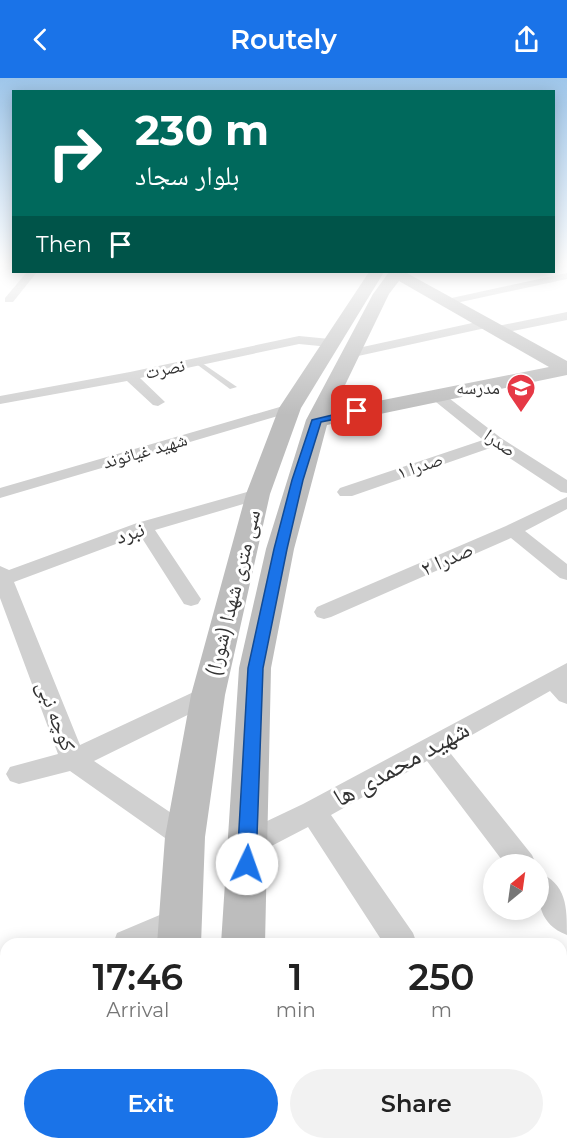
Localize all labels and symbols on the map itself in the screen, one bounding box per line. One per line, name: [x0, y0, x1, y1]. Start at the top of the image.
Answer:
street label: نصرت: [143, 354, 187, 384]
school or university icon: مدرسه: [505, 372, 537, 414]
place label: مدرسه: [456, 377, 500, 399]
pin: [331, 385, 382, 436]
street label: صدرا: [480, 424, 520, 462]
street label: شهید غیاثوند: [100, 428, 190, 474]
street label: صدرا ۱: [394, 448, 446, 484]
street label: سی متری شهدا (شورا): [200, 507, 266, 679]
street label: نبرد: [112, 516, 148, 549]
street label: صدرا ۲: [417, 536, 477, 581]
street label: کوچه نبی: [31, 677, 81, 755]
street label: شهید محمدی ها: [327, 713, 475, 813]
position arrow: [215, 832, 279, 896]
north arrow: [483, 854, 549, 920]

